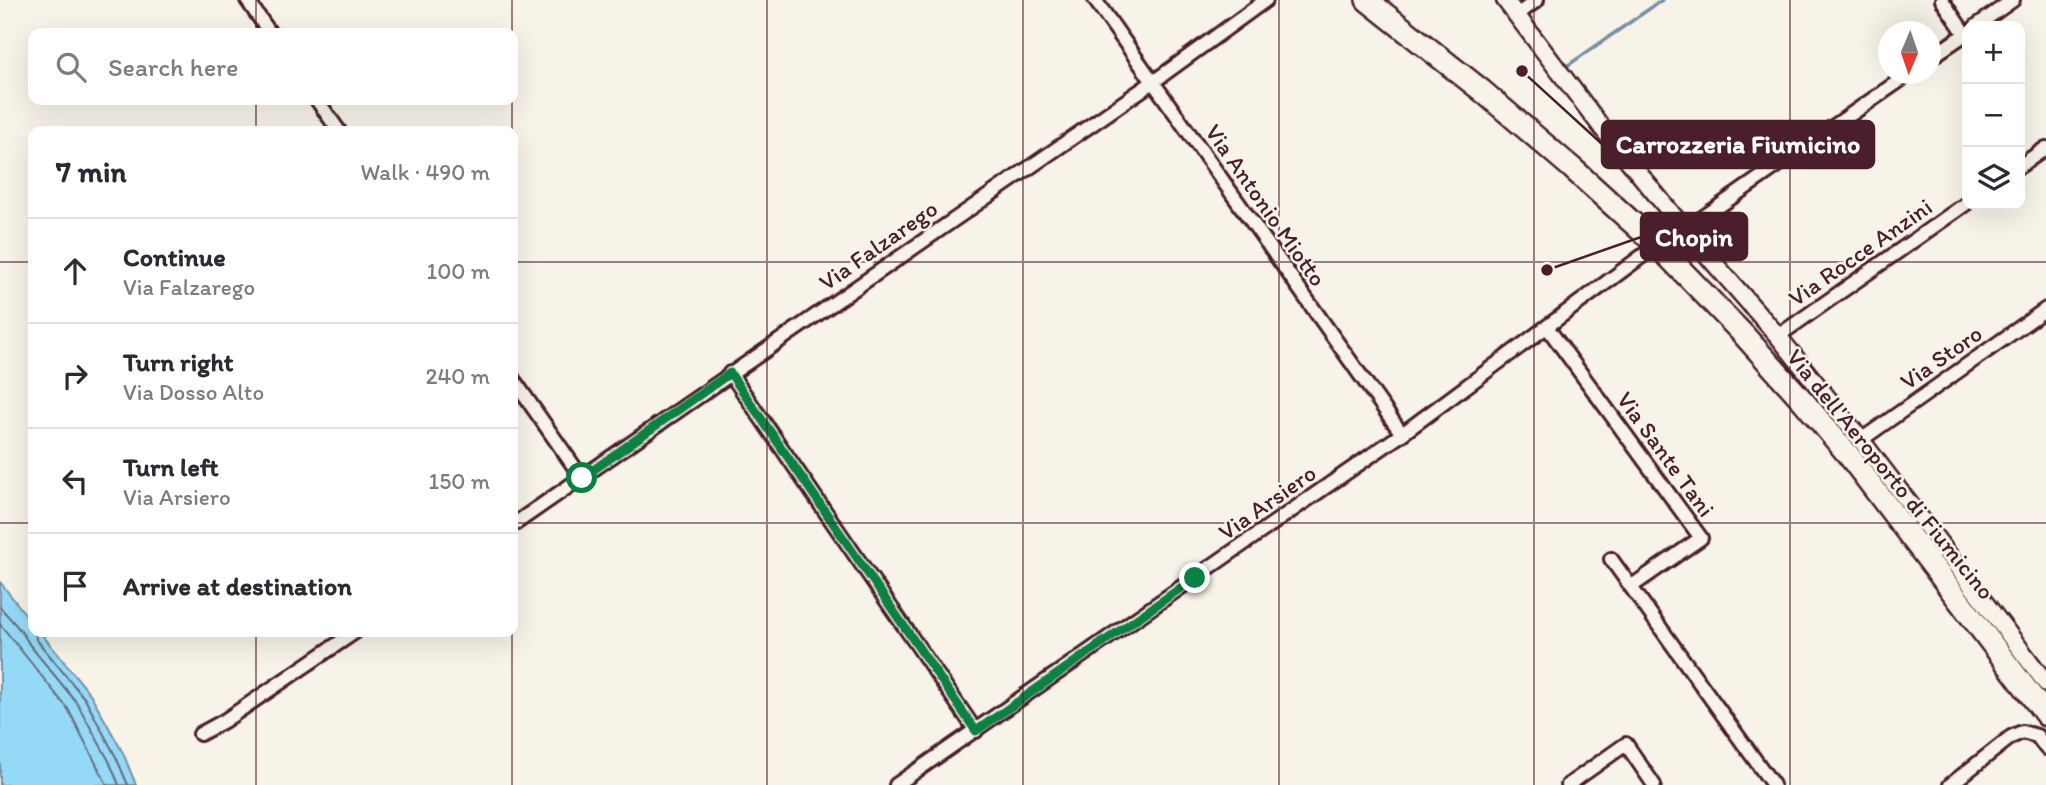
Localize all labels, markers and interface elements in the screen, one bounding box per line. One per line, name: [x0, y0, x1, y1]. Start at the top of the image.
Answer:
north arrow: [1878, 21, 1941, 84]
map controls: [1962, 21, 2025, 210]
button: +: [1962, 21, 2025, 84]
search box: [28, 28, 518, 105]
icon: search: [52, 48, 90, 86]
text: Search here: [108, 51, 238, 83]
button: −: [1962, 84, 2025, 147]
street label: Via Antonio Miotto: [1199, 118, 1333, 292]
callout: Carrozzeria Fiumicino: [1602, 121, 1874, 168]
text: Carrozzeria Fiumicino: [1616, 128, 1860, 160]
button: layers: [1962, 147, 2025, 210]
text: 7 min: [56, 153, 127, 190]
text: Walk · 490 m: [361, 158, 490, 186]
street label: Via Rocce Anzini: [1783, 192, 1937, 312]
street label: Via Falzarego: [813, 194, 943, 296]
callout: Chopin: [1641, 213, 1747, 260]
text: Chopin: [1655, 221, 1733, 253]
text: Continue: [123, 241, 226, 273]
icon: ahead: [56, 252, 94, 290]
text: 100 m: [426, 257, 490, 285]
text: Via Falzarego: [123, 273, 255, 301]
street label: Via Storo: [1894, 318, 1988, 396]
street label: Via dell'Aeroporto di Fiumicino: [1781, 343, 2001, 605]
text: Turn right: [123, 346, 234, 378]
icon: right: [56, 357, 94, 395]
text: 240 m: [425, 362, 490, 390]
text: Via Dosso Alto: [123, 378, 264, 406]
street label: Via Sante Tani: [1611, 386, 1721, 522]
text: Turn left: [123, 451, 219, 483]
street label: Via Arsiero: [1213, 458, 1321, 546]
icon: left: [56, 462, 94, 500]
route start: [566, 462, 597, 493]
text: 150 m: [429, 467, 490, 495]
text: Via Arsiero: [123, 483, 231, 511]
route end: [1179, 562, 1210, 593]
icon: arrive: [56, 567, 94, 605]
text: Arrive at destination: [123, 570, 352, 602]

